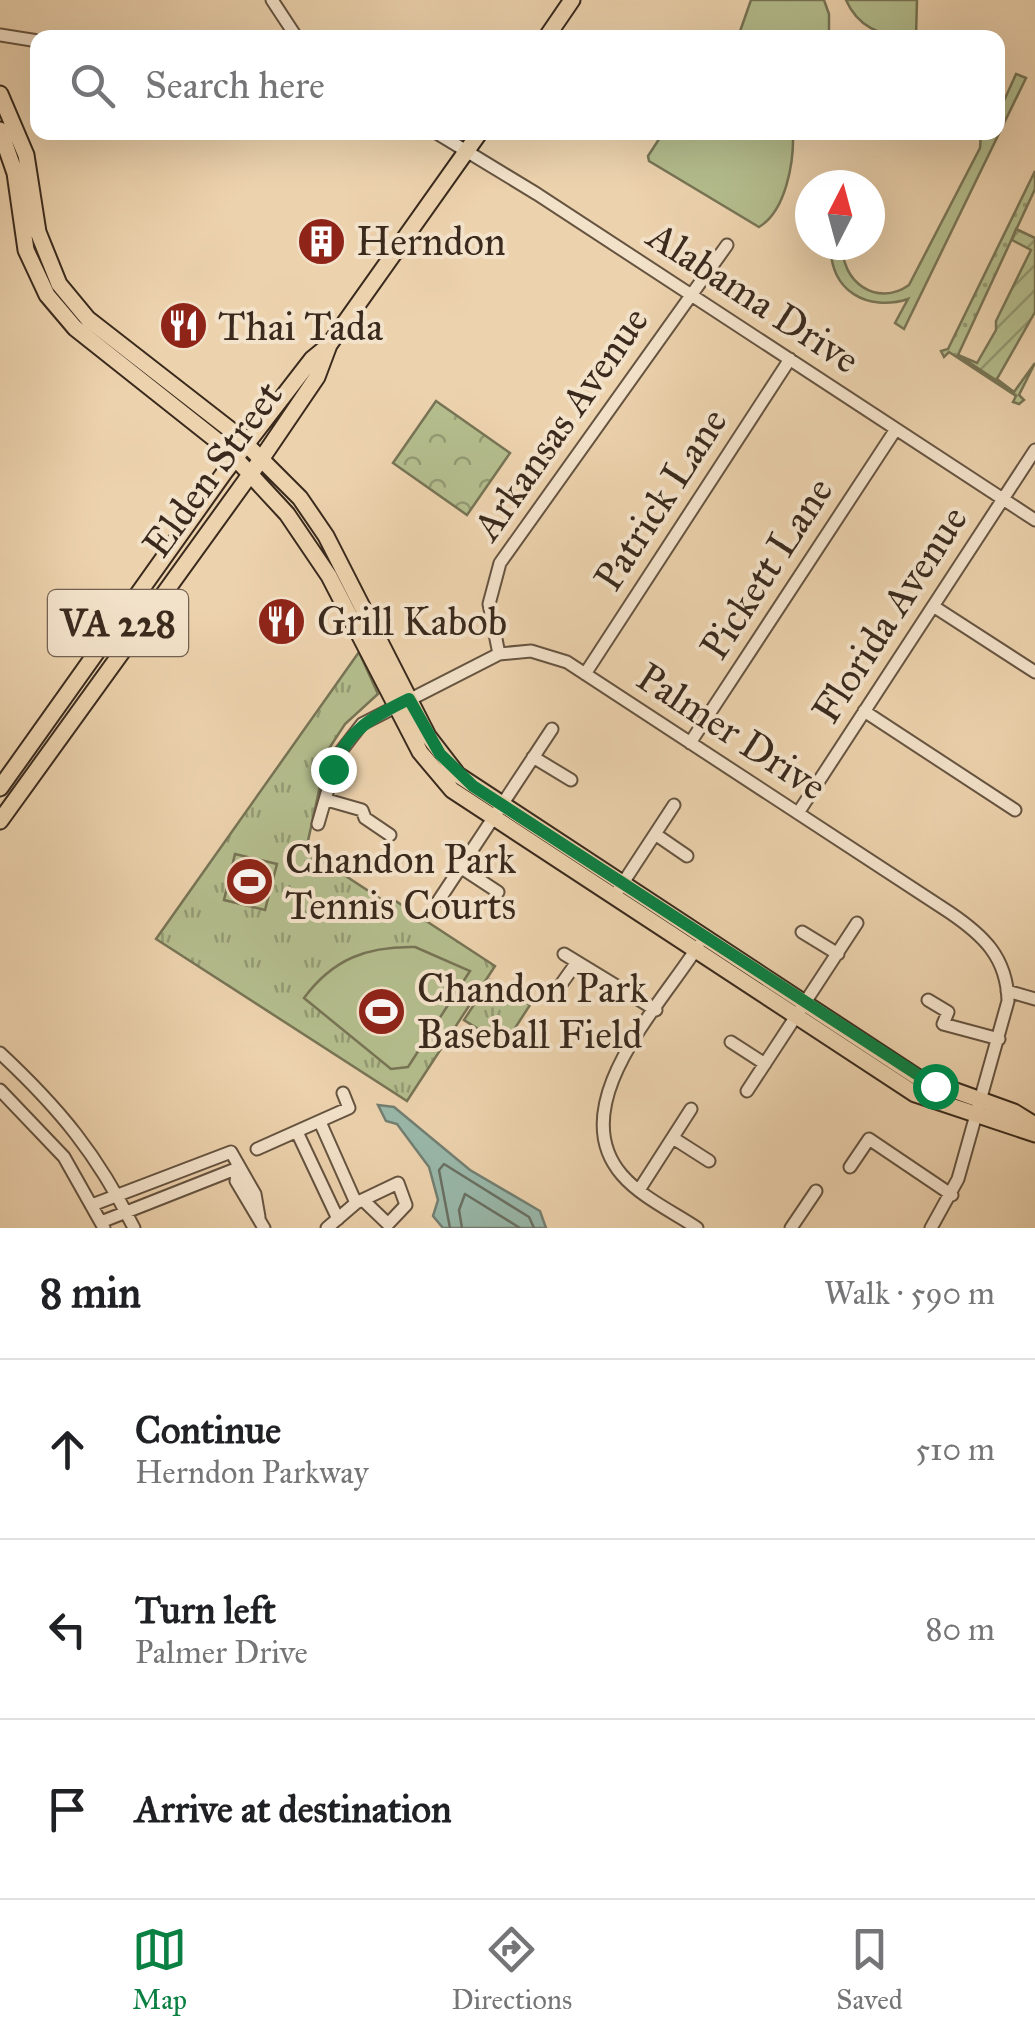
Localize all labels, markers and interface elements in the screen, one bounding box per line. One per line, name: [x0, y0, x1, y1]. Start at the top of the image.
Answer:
search box: [30, 30, 1005, 140]
icon: search: [65, 58, 120, 113]
text: Search here: [145, 62, 325, 108]
north arrow: [795, 170, 885, 260]
street label: Alabama Drive: [637, 210, 869, 384]
building icon: Herndon: [295, 215, 347, 267]
place label: Herndon: [356, 217, 506, 266]
street label: Arkansas Avenue: [461, 297, 659, 551]
restaurant icon: Thai Tada: [157, 300, 209, 352]
place label: Thai Tada: [218, 302, 383, 351]
street label: Elden Street: [132, 372, 293, 567]
street label: Patrick Lane: [583, 399, 738, 600]
street label: Pickett Lane: [689, 468, 843, 668]
street label: Florida Avenue: [801, 497, 978, 732]
road number: VA 228: [48, 590, 188, 656]
restaurant icon: Grill Kabob: [256, 595, 308, 647]
place label: Grill Kabob: [317, 597, 507, 646]
street label: Palmer Drive: [628, 652, 836, 811]
route end: [311, 747, 357, 793]
place label: Chandon Park Tennis Courts: [285, 835, 517, 930]
sports icon: Chandon Park Tennis Courts: [224, 856, 276, 908]
place label: Chandon Park Baseball Field: [417, 964, 649, 1059]
sports icon: Chandon Park Baseball Field: [356, 985, 408, 1037]
route start: [913, 1064, 959, 1110]
text: 8 min: [40, 1267, 141, 1319]
text: Walk · 590 m: [824, 1274, 995, 1313]
text: Continue: [135, 1407, 281, 1453]
icon: ahead: [40, 1422, 95, 1477]
text: 510 m: [915, 1430, 995, 1469]
text: Herndon Parkway: [135, 1453, 368, 1492]
text: Turn left: [135, 1587, 276, 1633]
icon: left: [40, 1602, 95, 1657]
text: 80 m: [926, 1610, 995, 1649]
text: Palmer Drive: [135, 1633, 308, 1672]
icon: arrive: [40, 1782, 95, 1837]
text: Arrive at destination: [135, 1786, 452, 1832]
tab: Map: [132, 1922, 187, 2017]
tab: Directions: [451, 1922, 572, 2017]
tab: Saved: [836, 1922, 903, 2017]

